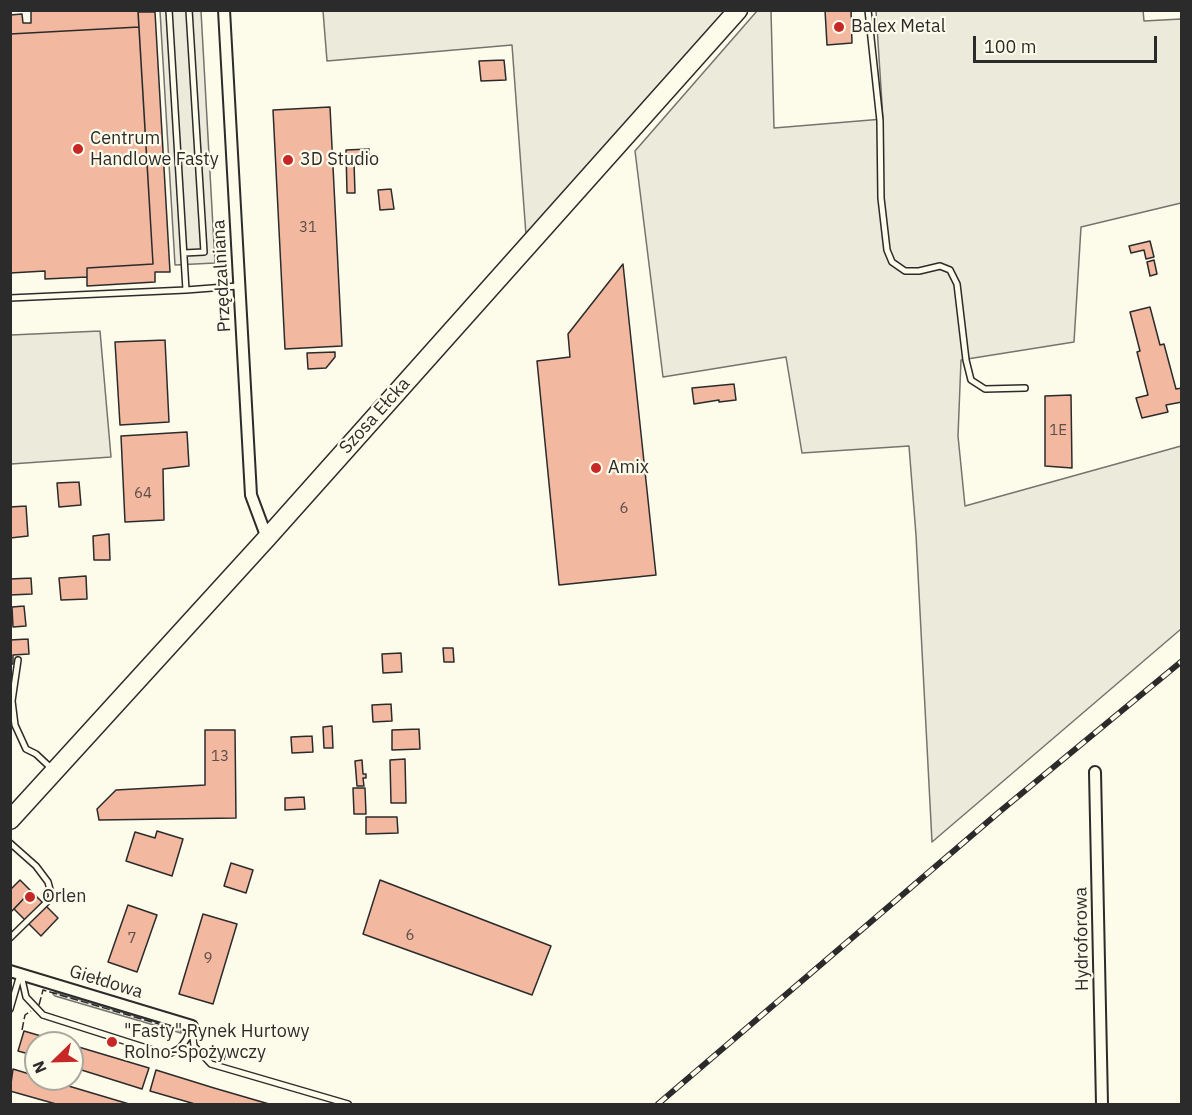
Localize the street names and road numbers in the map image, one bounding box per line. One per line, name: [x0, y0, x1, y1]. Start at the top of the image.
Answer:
street label: Przędzalniana: [208, 219, 236, 333]
street label: Szosa Ełcka: [335, 374, 415, 458]
street label: Hydroforowa: [1070, 887, 1094, 991]
street label: Giełdowa: [67, 961, 145, 1003]

